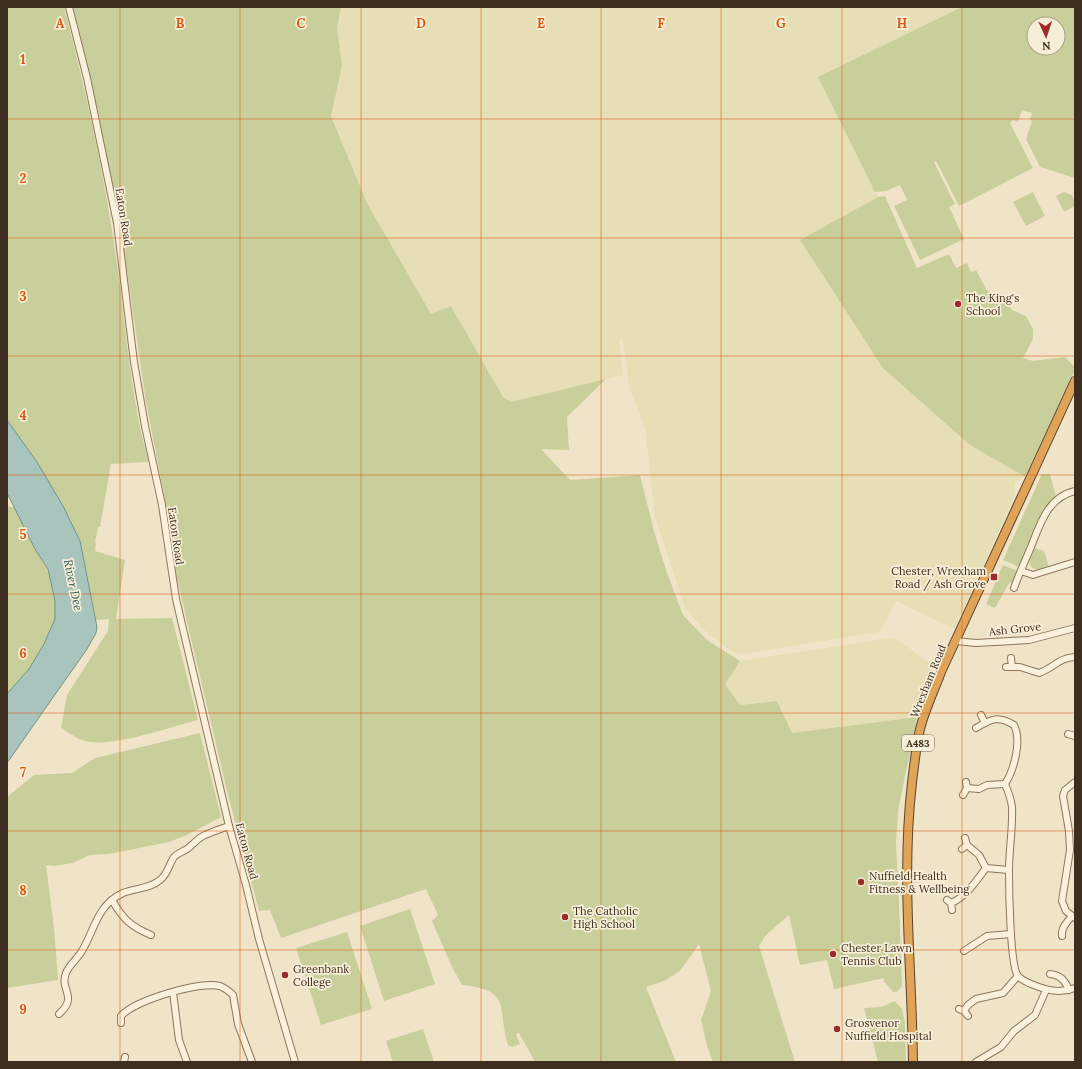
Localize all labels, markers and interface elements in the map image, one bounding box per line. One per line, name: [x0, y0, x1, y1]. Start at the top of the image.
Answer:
text: A: [56, 15, 65, 32]
text: B: [176, 15, 185, 32]
text: C: [297, 15, 306, 32]
text: D: [416, 15, 426, 32]
text: E: [537, 15, 545, 32]
text: F: [657, 15, 665, 32]
text: G: [776, 15, 786, 32]
text: H: [897, 15, 907, 32]
north arrow: [1026, 16, 1066, 56]
text: N: [1041, 39, 1051, 53]
text: 1: [20, 51, 26, 68]
text: 2: [20, 170, 27, 187]
street label: Eaton Road: [113, 187, 136, 247]
text: 3: [19, 288, 27, 305]
place label: The King's School: [966, 291, 1019, 318]
marker: The King's School: [953, 299, 963, 309]
text: 4: [19, 407, 27, 424]
street label: Eaton Road: [165, 506, 187, 566]
text: 5: [19, 526, 27, 543]
water label: River Dee: [61, 558, 86, 612]
place label: Chester, Wrexham Road / Ash Grove: [891, 564, 986, 592]
marker: Chester, Wrexham Road / Ash Grove: [989, 572, 999, 582]
street label: Ash Grove: [987, 619, 1042, 639]
street label: Wrexham Road: [907, 642, 949, 720]
text: 6: [19, 645, 27, 662]
road number: A483: [902, 735, 934, 751]
text: 7: [20, 764, 26, 781]
street label: Eaton Road: [233, 821, 261, 881]
place label: Nuffield Health Fitness & Wellbeing: [869, 869, 970, 896]
marker: Nuffield Health Fitness & Wellbeing: [856, 877, 866, 887]
text: 8: [19, 882, 27, 899]
place label: The Catholic High School: [573, 904, 638, 931]
marker: The Catholic High School: [560, 912, 570, 922]
place label: Chester Lawn Tennis Club: [841, 941, 912, 968]
marker: Chester Lawn Tennis Club: [828, 949, 838, 959]
place label: Greenbank College: [293, 962, 349, 989]
marker: Greenbank College: [280, 970, 290, 980]
text: 9: [19, 1001, 27, 1018]
place label: Grosvenor Nuffield Hospital: [845, 1016, 932, 1043]
marker: Grosvenor Nuffield Hospital: [832, 1024, 842, 1034]

